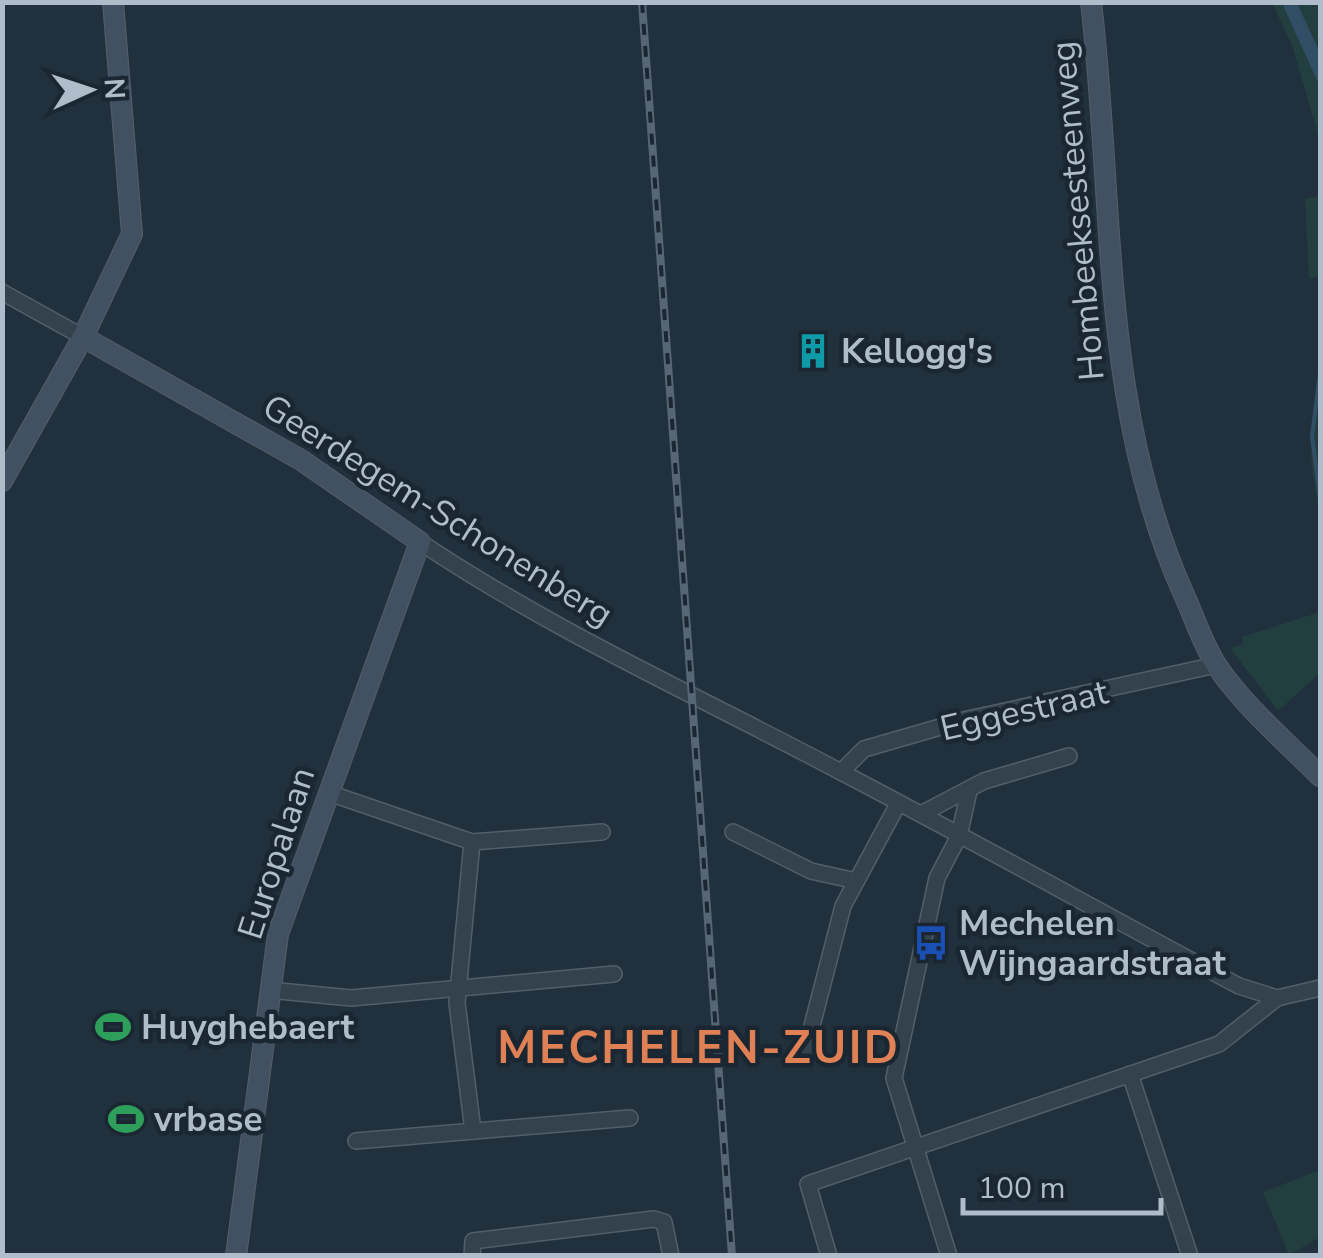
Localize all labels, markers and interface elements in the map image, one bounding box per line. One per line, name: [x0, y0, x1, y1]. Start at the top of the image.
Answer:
street label: Hombeeksesteenweg: [1039, 39, 1116, 383]
north arrow: [40, 40, 140, 140]
text: N: [94, 77, 133, 100]
place label: Kellogg's: [841, 328, 993, 375]
building icon: Kellogg's: [794, 332, 832, 370]
street label: Geerdegem-Schonenberg: [254, 383, 622, 638]
street label: Eggestraat: [936, 668, 1113, 753]
street label: Europalaan: [227, 761, 326, 945]
place label: Mechelen Wijngaardstraat: [959, 900, 1226, 987]
bus stop icon: Mechelen Wijngaardstraat: [912, 924, 950, 962]
place label: Huyghebaert: [141, 1004, 355, 1051]
sports icon: Huyghebaert: [94, 1008, 132, 1046]
district label: MECHELEN-ZUID: [497, 1018, 901, 1079]
place label: vrbase: [153, 1096, 262, 1143]
sports icon: vrbase: [107, 1100, 145, 1138]
scale bar: [963, 1153, 1160, 1215]
text: 100 m: [978, 1168, 1065, 1209]

